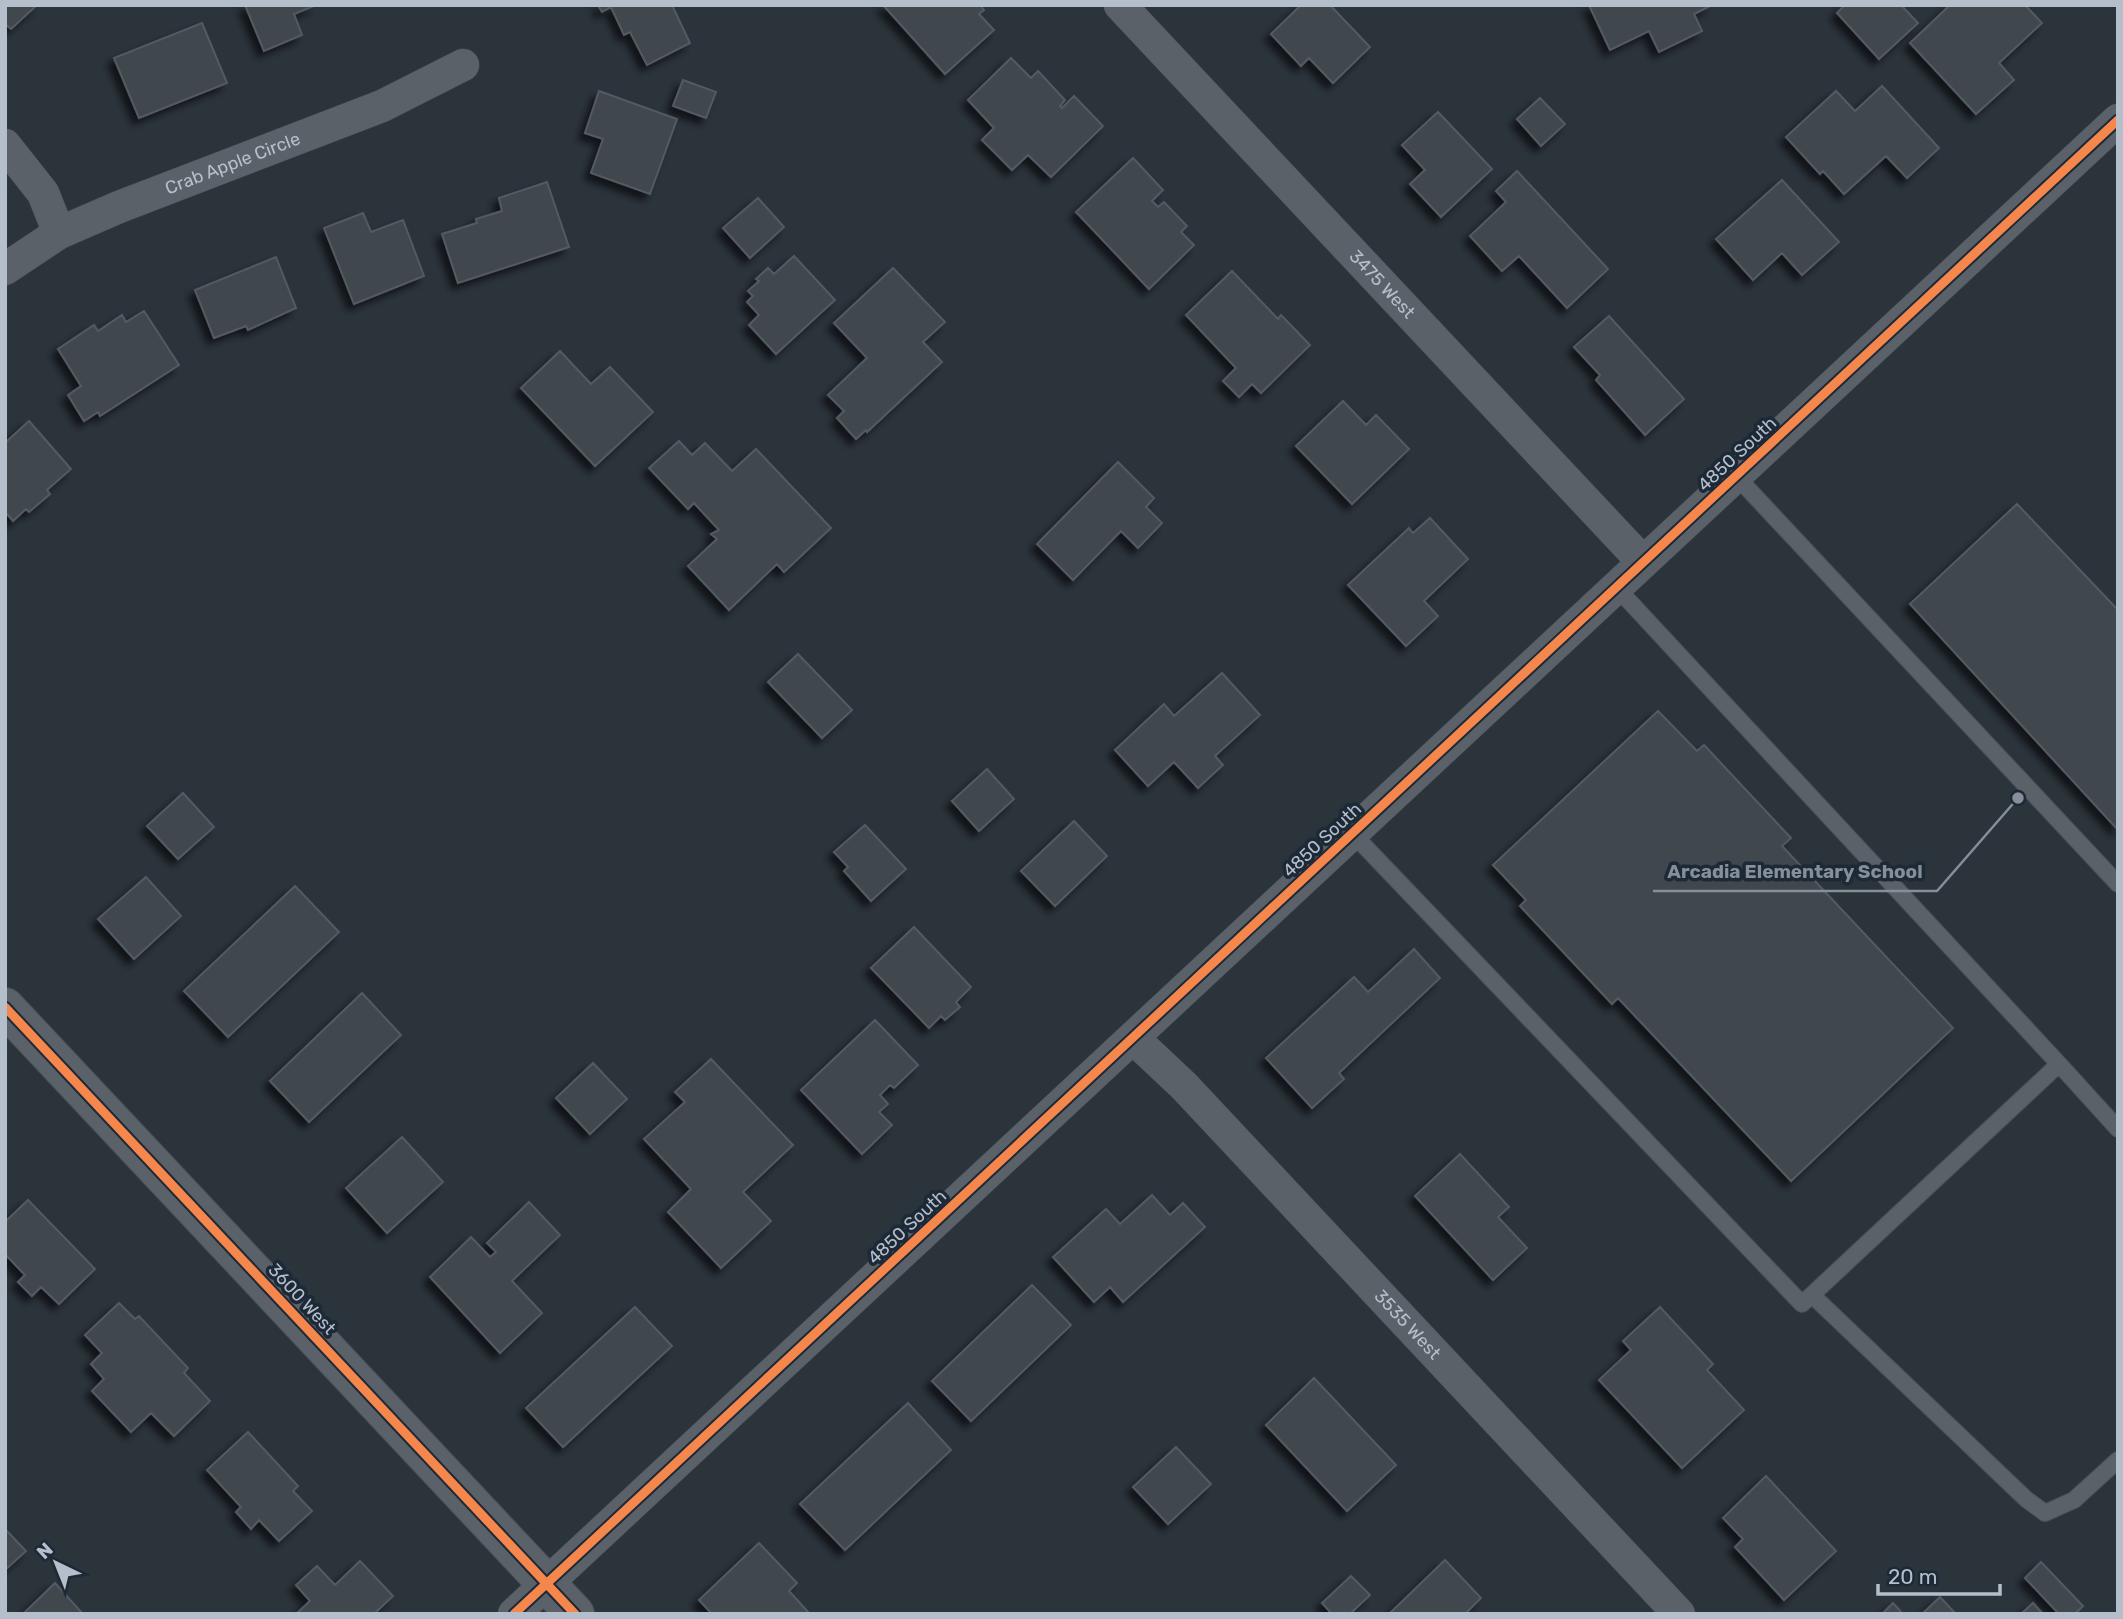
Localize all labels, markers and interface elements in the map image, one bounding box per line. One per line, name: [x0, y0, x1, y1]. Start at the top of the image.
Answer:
street label: Crab Apple Circle: [162, 127, 303, 199]
street label: 3475 West: [1345, 245, 1420, 323]
street label: 4850 South: [1693, 412, 1781, 496]
street label: 4850 South: [1278, 798, 1366, 882]
callout: Arcadia Elementary School: [1653, 851, 1937, 891]
text: Arcadia Elementary School: [1667, 860, 1923, 883]
street label: 4850 South: [863, 1185, 951, 1269]
street label: 3600 West: [264, 1259, 340, 1339]
street label: 3535 West: [1370, 1285, 1446, 1364]
north arrow: [21, 1528, 91, 1598]
text: N: [32, 1538, 58, 1564]
scale bar: [1878, 1552, 2000, 1596]
text: 20 m: [1888, 1564, 1937, 1589]

